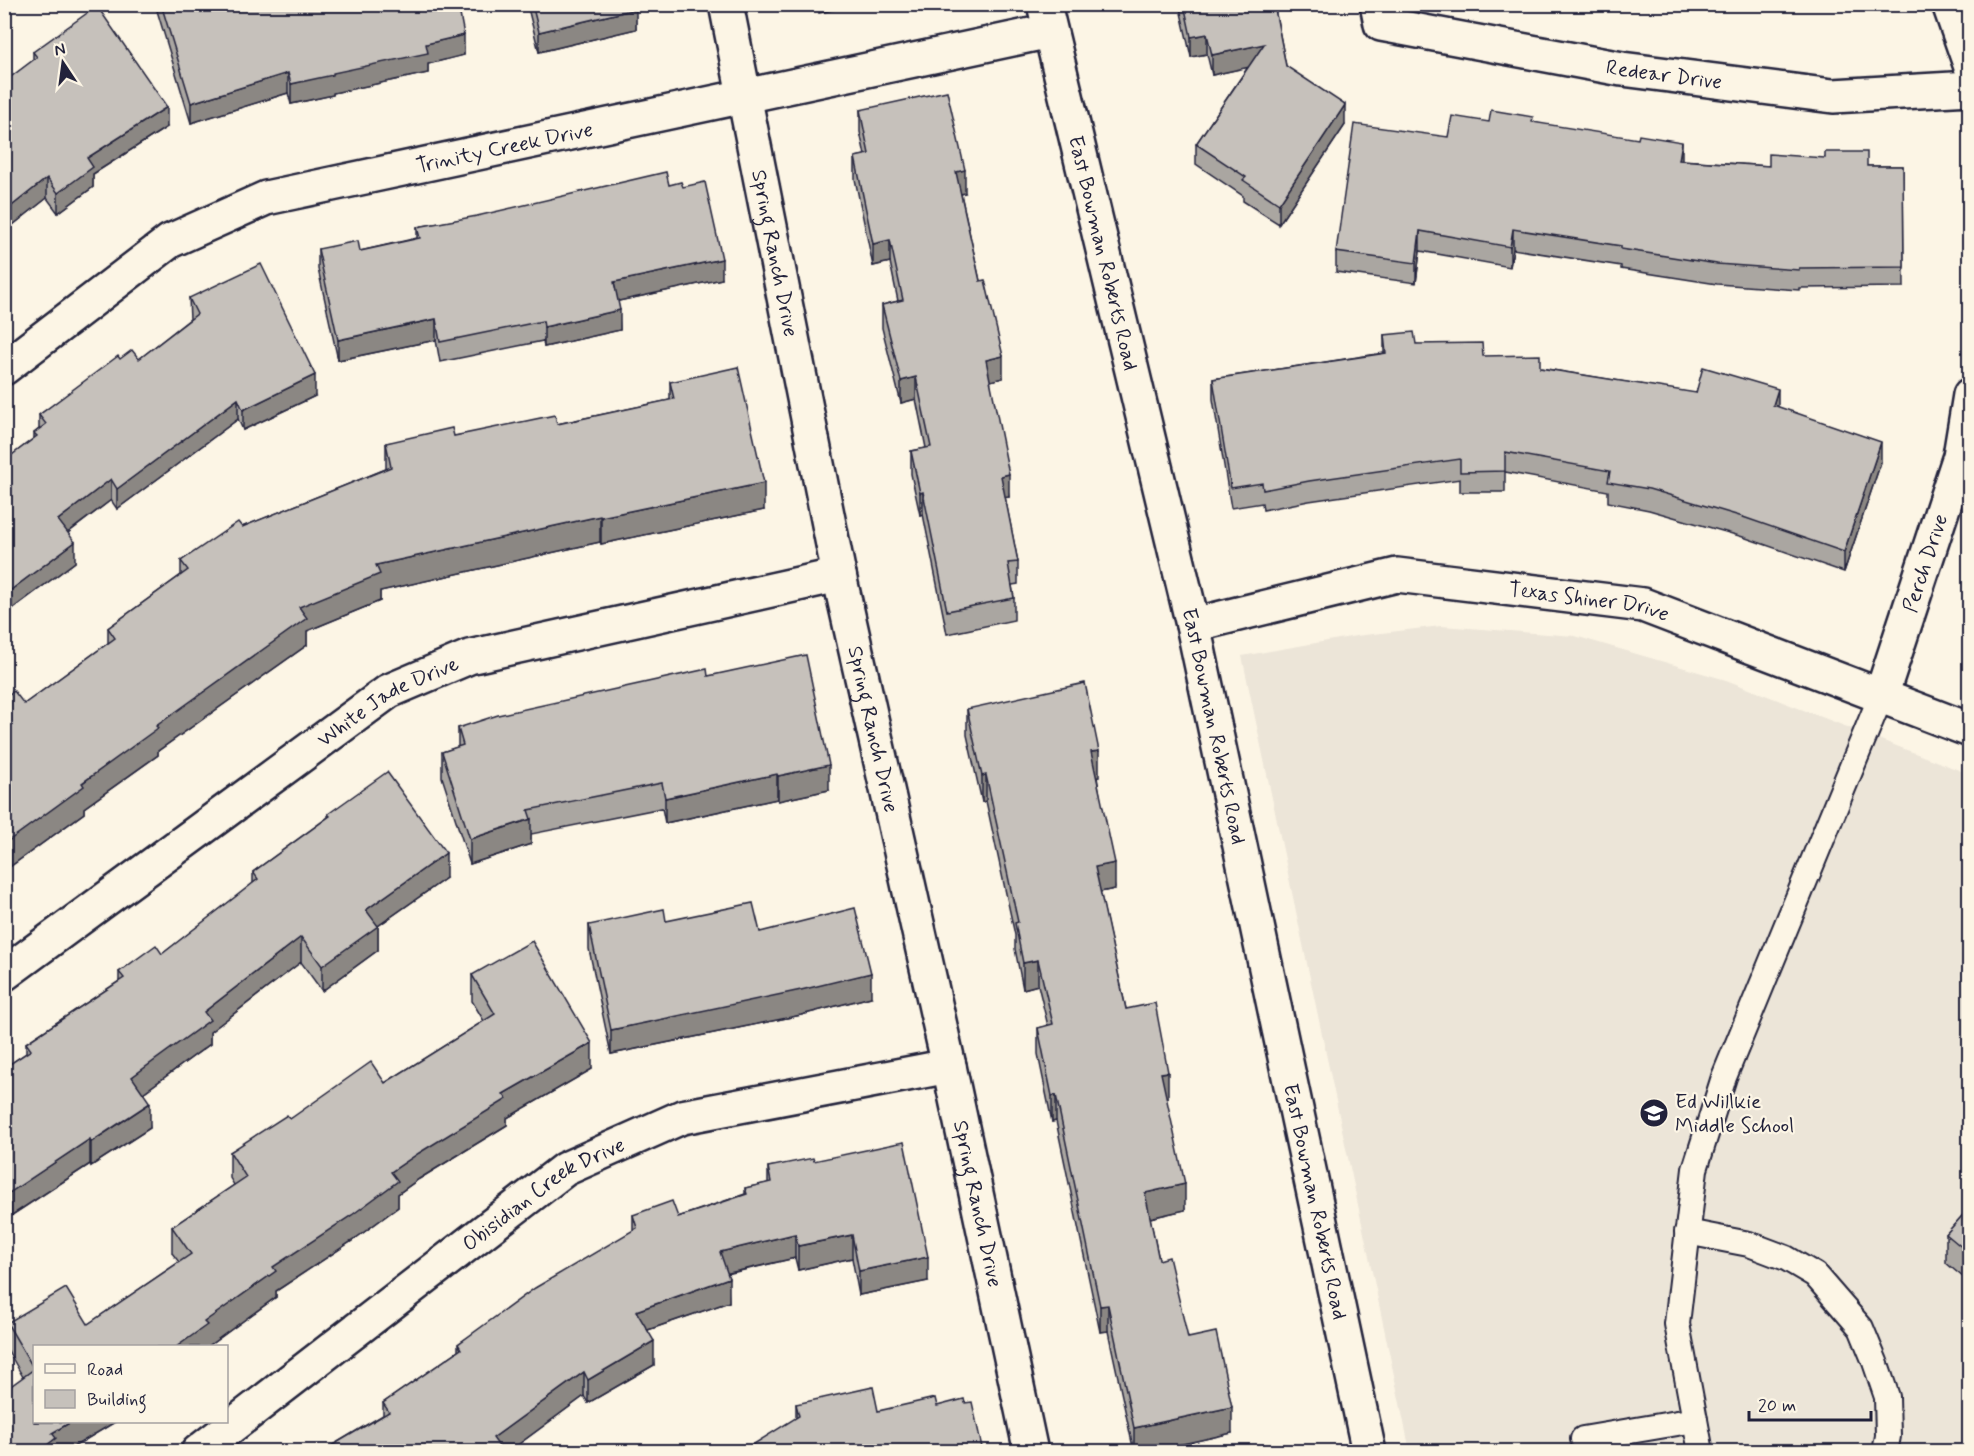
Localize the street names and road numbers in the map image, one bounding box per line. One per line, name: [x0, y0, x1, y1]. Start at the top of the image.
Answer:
street label: Redear Drive: [1603, 53, 1724, 97]
street label: Trinity Creek Drive: [414, 116, 596, 181]
street label: East Bowman Roberts Road: [1061, 133, 1144, 374]
street label: Spring Ranch Drive: [744, 167, 805, 339]
street label: Perch Drive: [1896, 510, 1955, 616]
street label: Texas Shiner Drive: [1507, 576, 1673, 629]
street label: East Bowman Roberts Road: [1174, 605, 1252, 847]
street label: Spring Ranch Drive: [840, 643, 905, 815]
street label: White Jade Drive: [312, 650, 463, 754]
street label: East Bowman Roberts Road: [1276, 1081, 1353, 1322]
street label: Spring Ranch Drive: [946, 1118, 1009, 1290]
street label: Obisidian Creek Drive: [457, 1131, 629, 1258]

